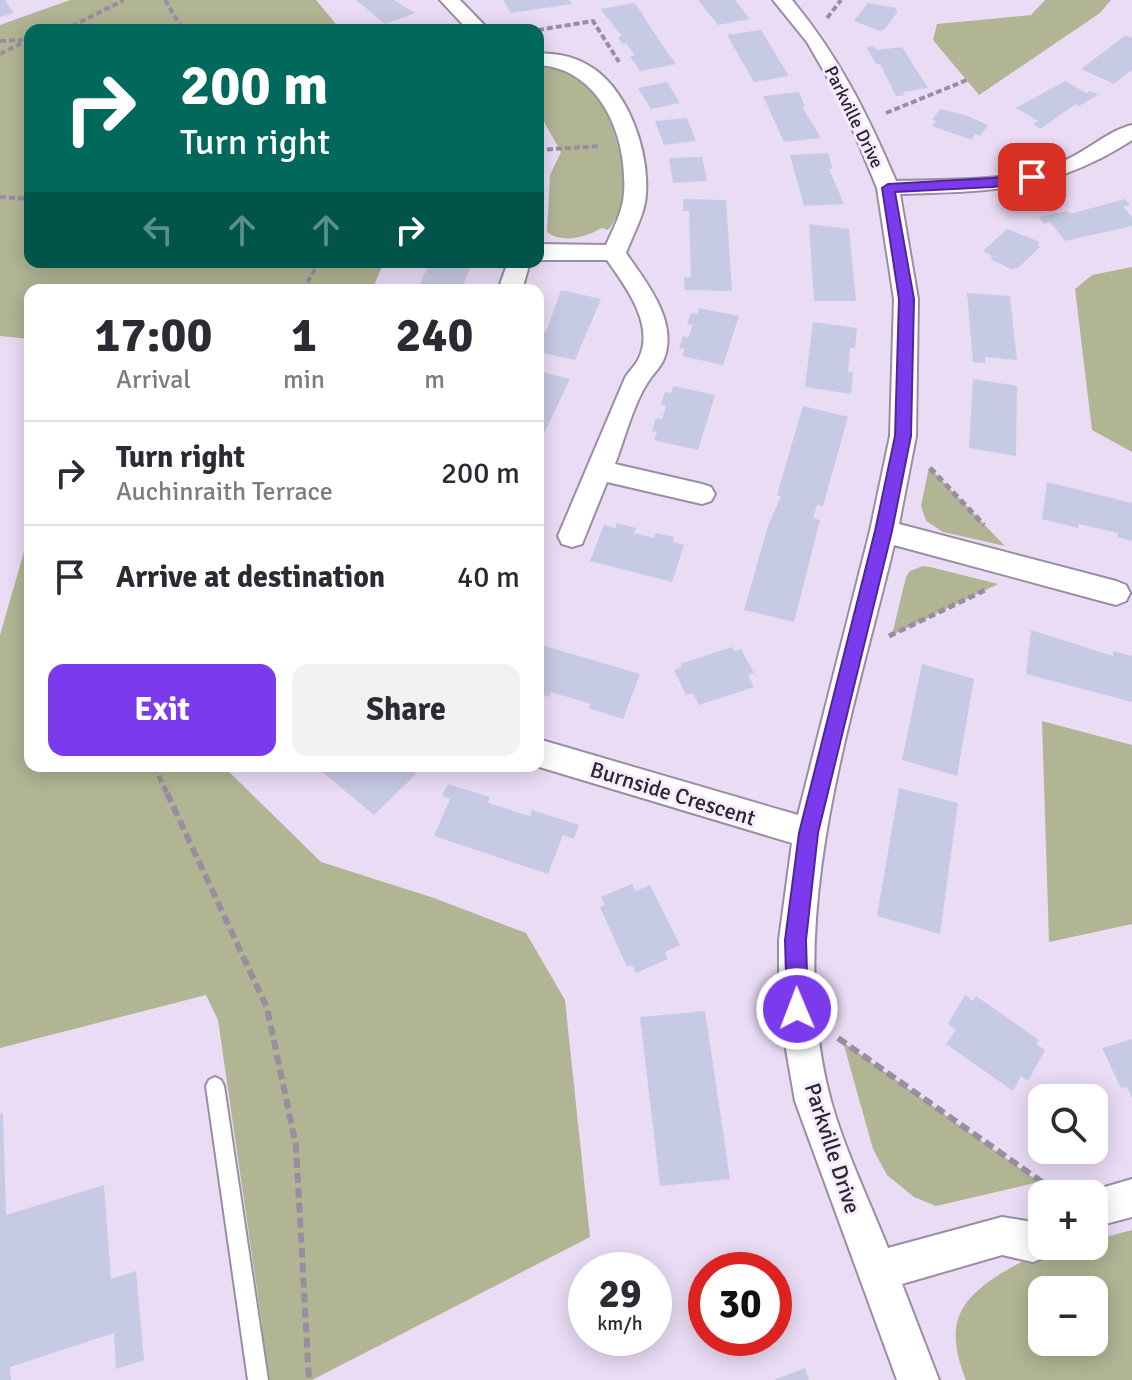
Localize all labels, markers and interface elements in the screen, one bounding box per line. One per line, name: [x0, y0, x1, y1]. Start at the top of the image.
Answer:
text: 200 m: [180, 51, 328, 120]
icon: right: [48, 56, 152, 160]
street label: Parkville Drive: [820, 62, 888, 172]
text: Turn right: [180, 120, 330, 165]
pin: [998, 143, 1066, 211]
icon: arrive: [1010, 155, 1054, 199]
icon: left: [136, 208, 180, 252]
icon: ahead: [220, 208, 264, 252]
icon: ahead: [304, 208, 348, 252]
icon: right: [388, 208, 432, 252]
text: 17:00: [95, 306, 212, 365]
text: 1: [291, 306, 317, 365]
text: 240: [396, 306, 473, 365]
text: Arrival: [116, 364, 191, 396]
text: min: [283, 364, 325, 396]
text: m: [424, 364, 445, 396]
text: Turn right: [116, 439, 245, 476]
icon: right: [48, 451, 92, 495]
text: 200 m: [441, 455, 520, 492]
text: Auchinraith Terrace: [116, 476, 333, 508]
icon: arrive: [48, 555, 92, 599]
text: Arrive at destination: [116, 559, 385, 596]
text: 40 m: [457, 559, 520, 596]
button: Exit: [48, 664, 276, 756]
button: Share: [292, 664, 520, 756]
street label: Burnside Crescent: [587, 756, 759, 831]
position arrow: [755, 967, 839, 1051]
street label: Parkville Drive: [799, 1080, 866, 1217]
map controls: [1028, 1084, 1108, 1356]
button: search: [1028, 1084, 1108, 1164]
button: +: [1028, 1180, 1108, 1260]
speed limit sign: 30: [688, 1252, 792, 1356]
text: 29: [598, 1269, 642, 1319]
button: −: [1028, 1276, 1108, 1356]
text: km/h: [597, 1311, 643, 1336]

